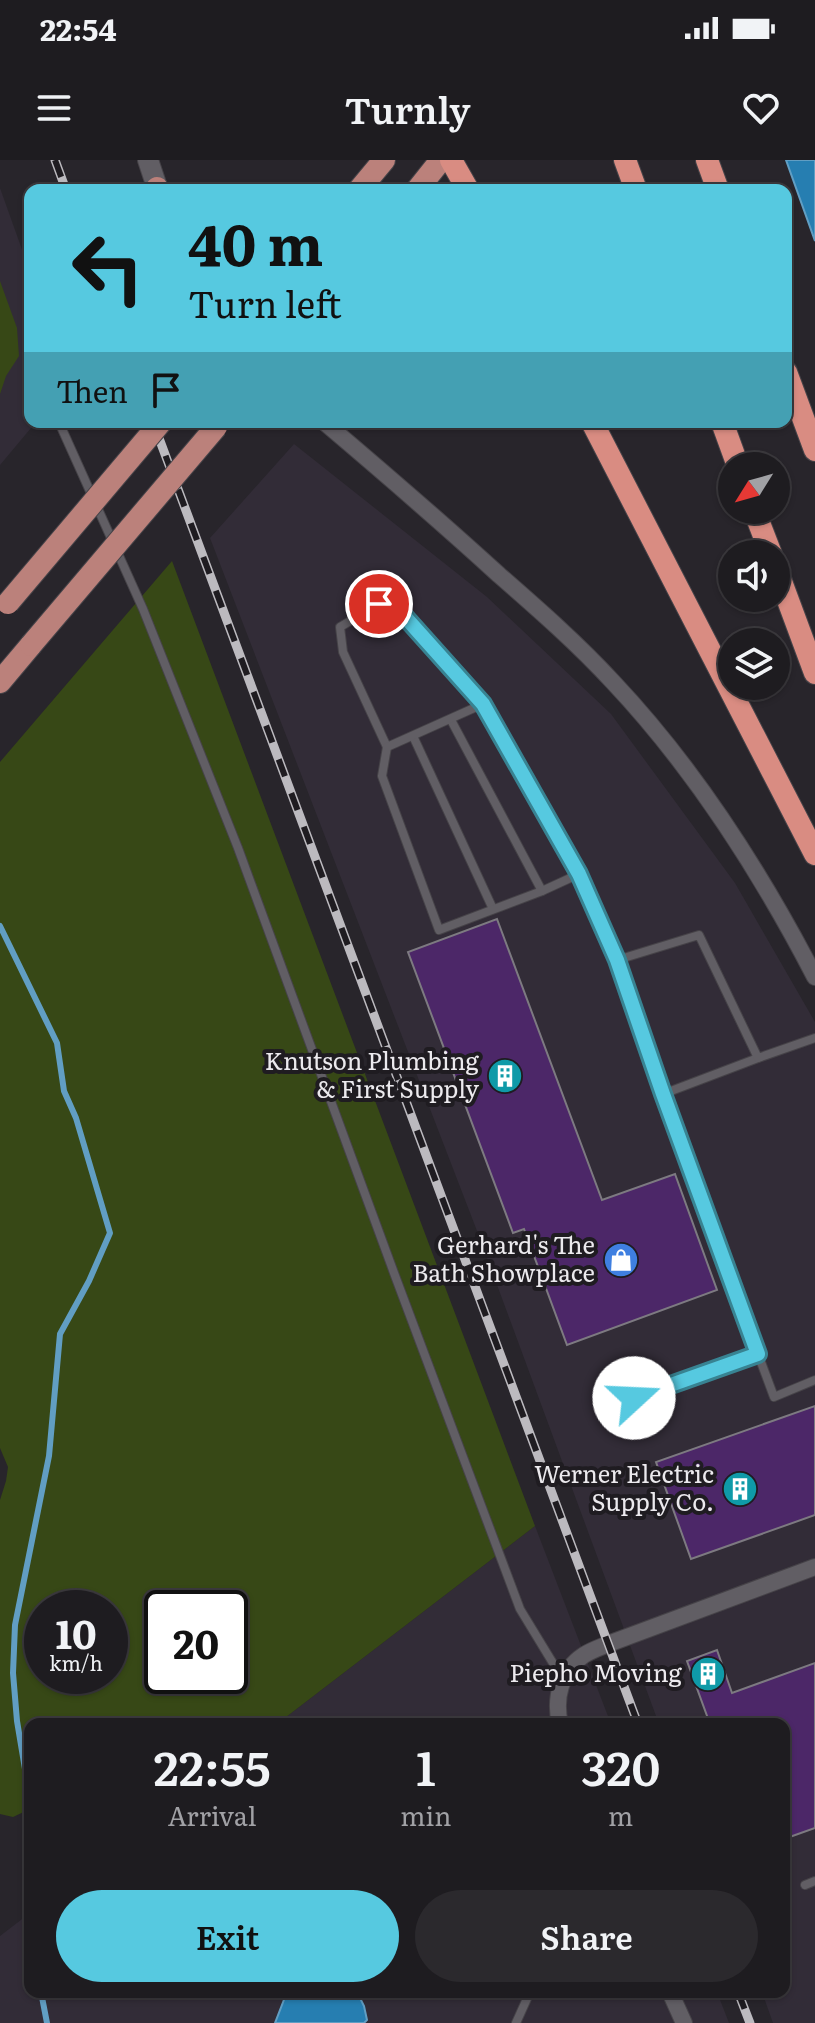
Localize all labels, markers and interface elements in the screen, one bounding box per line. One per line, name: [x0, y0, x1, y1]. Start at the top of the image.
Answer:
text: 22:54: [40, 6, 117, 50]
text: Turnly: [345, 82, 471, 135]
icon: menu: [32, 86, 76, 130]
icon: heart: [739, 86, 783, 130]
text: 40 m: [188, 200, 323, 283]
icon: left: [56, 216, 160, 320]
text: Turn left: [188, 276, 342, 329]
text: Then: [56, 368, 128, 412]
icon: arrive: [144, 368, 188, 412]
north arrow: [718, 452, 790, 524]
map controls: [718, 452, 790, 700]
button: sound: [718, 540, 790, 612]
pin: [345, 570, 413, 638]
icon: arrive: [357, 582, 401, 626]
button: layers: [718, 628, 790, 700]
place label: Knutson Plumbing & First Supply: [265, 1042, 480, 1105]
building icon: Knutson Plumbing & First Supply: [486, 1057, 524, 1095]
place label: Gerhard's The Bath Showplace: [412, 1226, 595, 1289]
shop icon: Gerhard's The Bath Showplace: [602, 1241, 640, 1279]
position arrow: [592, 1356, 676, 1440]
place label: Werner Electric Supply Co.: [534, 1455, 714, 1518]
building icon: Werner Electric Supply Co.: [721, 1470, 759, 1508]
speed limit sign: 20: [144, 1590, 248, 1694]
text: 10: [55, 1602, 97, 1661]
text: km/h: [49, 1647, 103, 1677]
place label: Piepho Moving: [510, 1654, 683, 1689]
building icon: Piepho Moving: [689, 1655, 727, 1693]
text: 22:55: [154, 1730, 271, 1801]
text: 1: [416, 1730, 436, 1801]
text: 320: [581, 1730, 660, 1801]
text: Arrival: [168, 1795, 257, 1834]
text: min: [400, 1795, 451, 1834]
text: m: [608, 1795, 633, 1834]
button: Exit: [56, 1890, 399, 1982]
button: Share: [415, 1890, 758, 1982]

